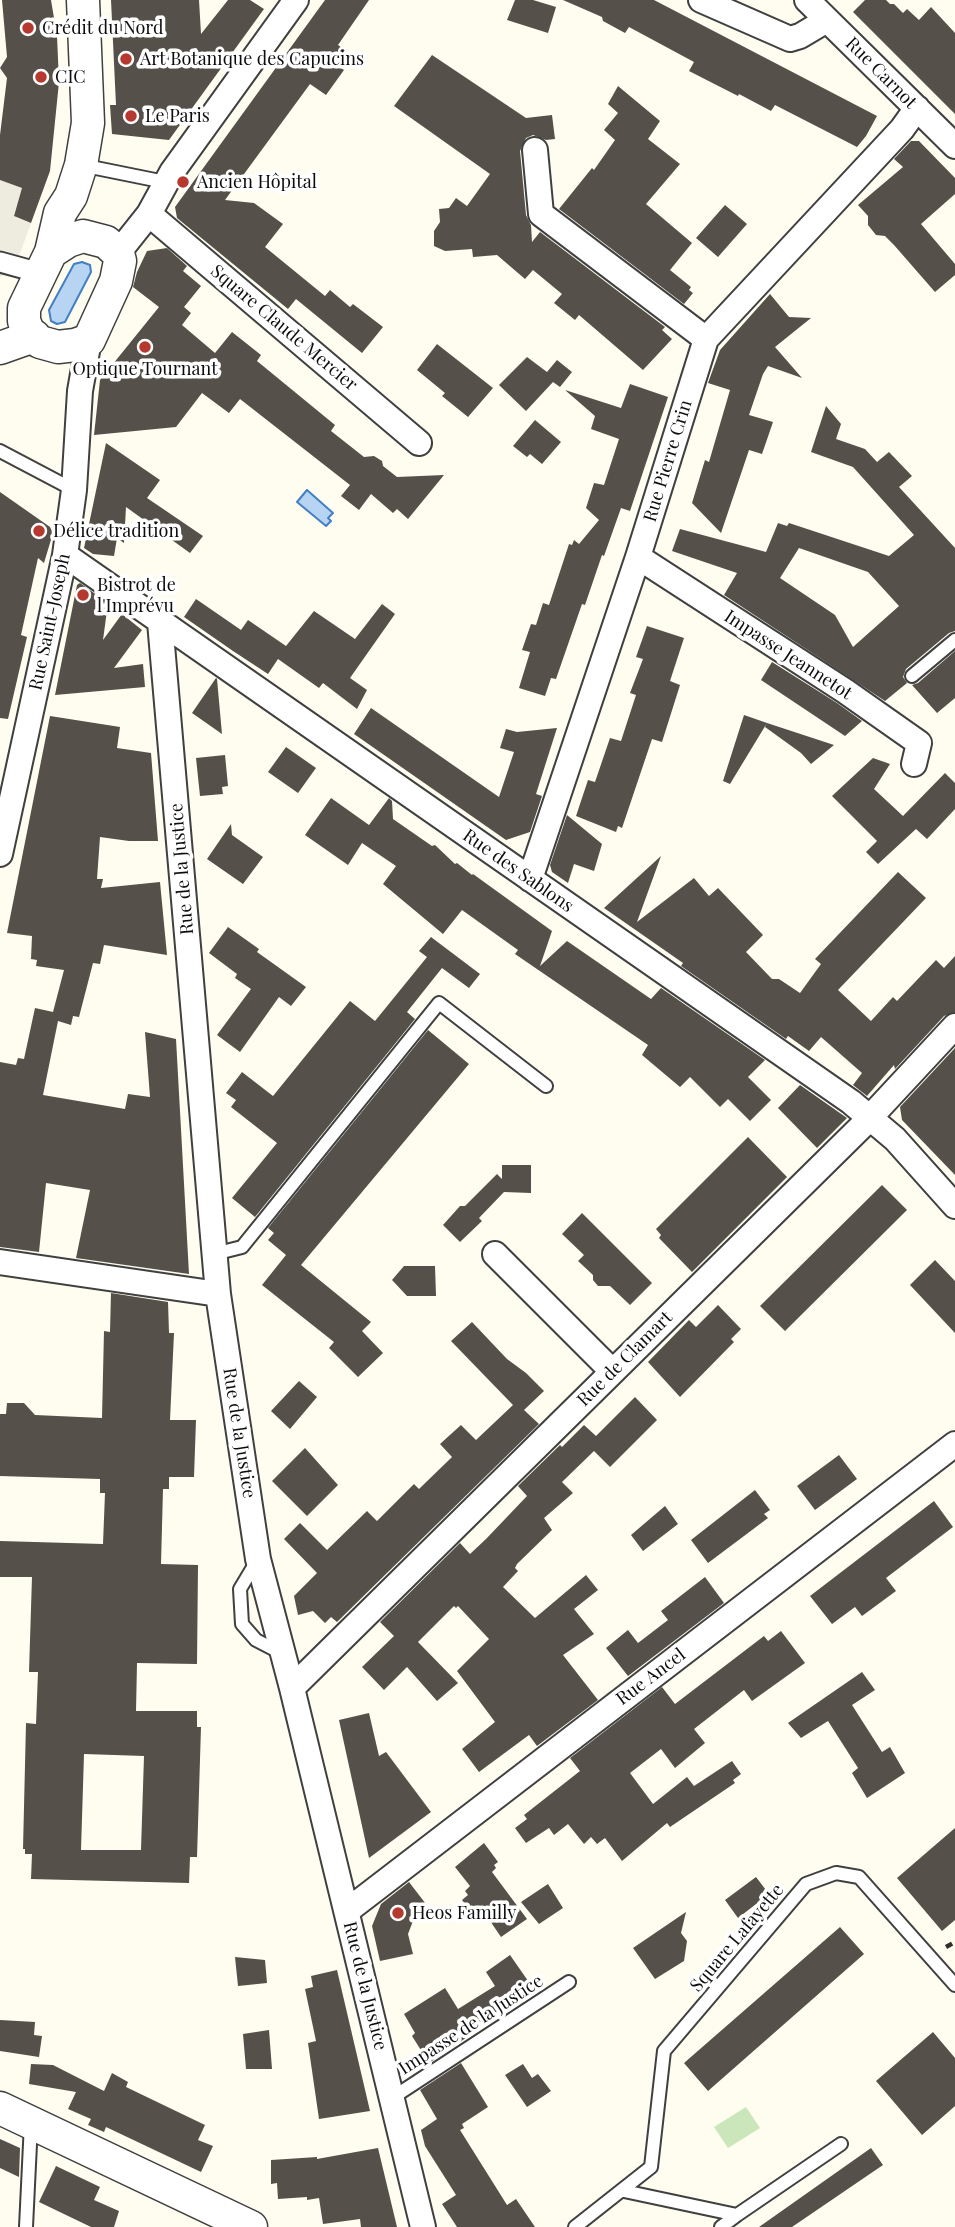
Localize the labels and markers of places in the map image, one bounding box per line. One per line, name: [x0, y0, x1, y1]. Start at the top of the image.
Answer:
place label: Crédit du Nord: [42, 17, 163, 39]
marker: Crédit du Nord: [20, 20, 36, 36]
place label: Art Botanique des Capucins: [140, 48, 364, 70]
marker: Art Botanique des Capucins: [118, 51, 134, 67]
place label: CIC: [55, 66, 86, 88]
marker: CIC: [33, 69, 49, 85]
place label: Le Paris: [145, 105, 210, 127]
marker: Le Paris: [123, 108, 139, 124]
place label: Ancien Hôpital: [197, 171, 317, 193]
marker: Ancien Hôpital: [175, 174, 191, 190]
marker: Optique Tournant: [137, 339, 153, 355]
place label: Optique Tournant: [72, 358, 218, 380]
place label: Délice tradition: [53, 520, 179, 542]
marker: Délice tradition: [31, 523, 47, 539]
place label: Bistrot de l'Imprévu: [97, 574, 176, 616]
marker: Bistrot de l'Imprévu: [75, 587, 91, 603]
place label: Heos Familly: [412, 1902, 516, 1924]
marker: Heos Familly: [390, 1905, 406, 1921]

